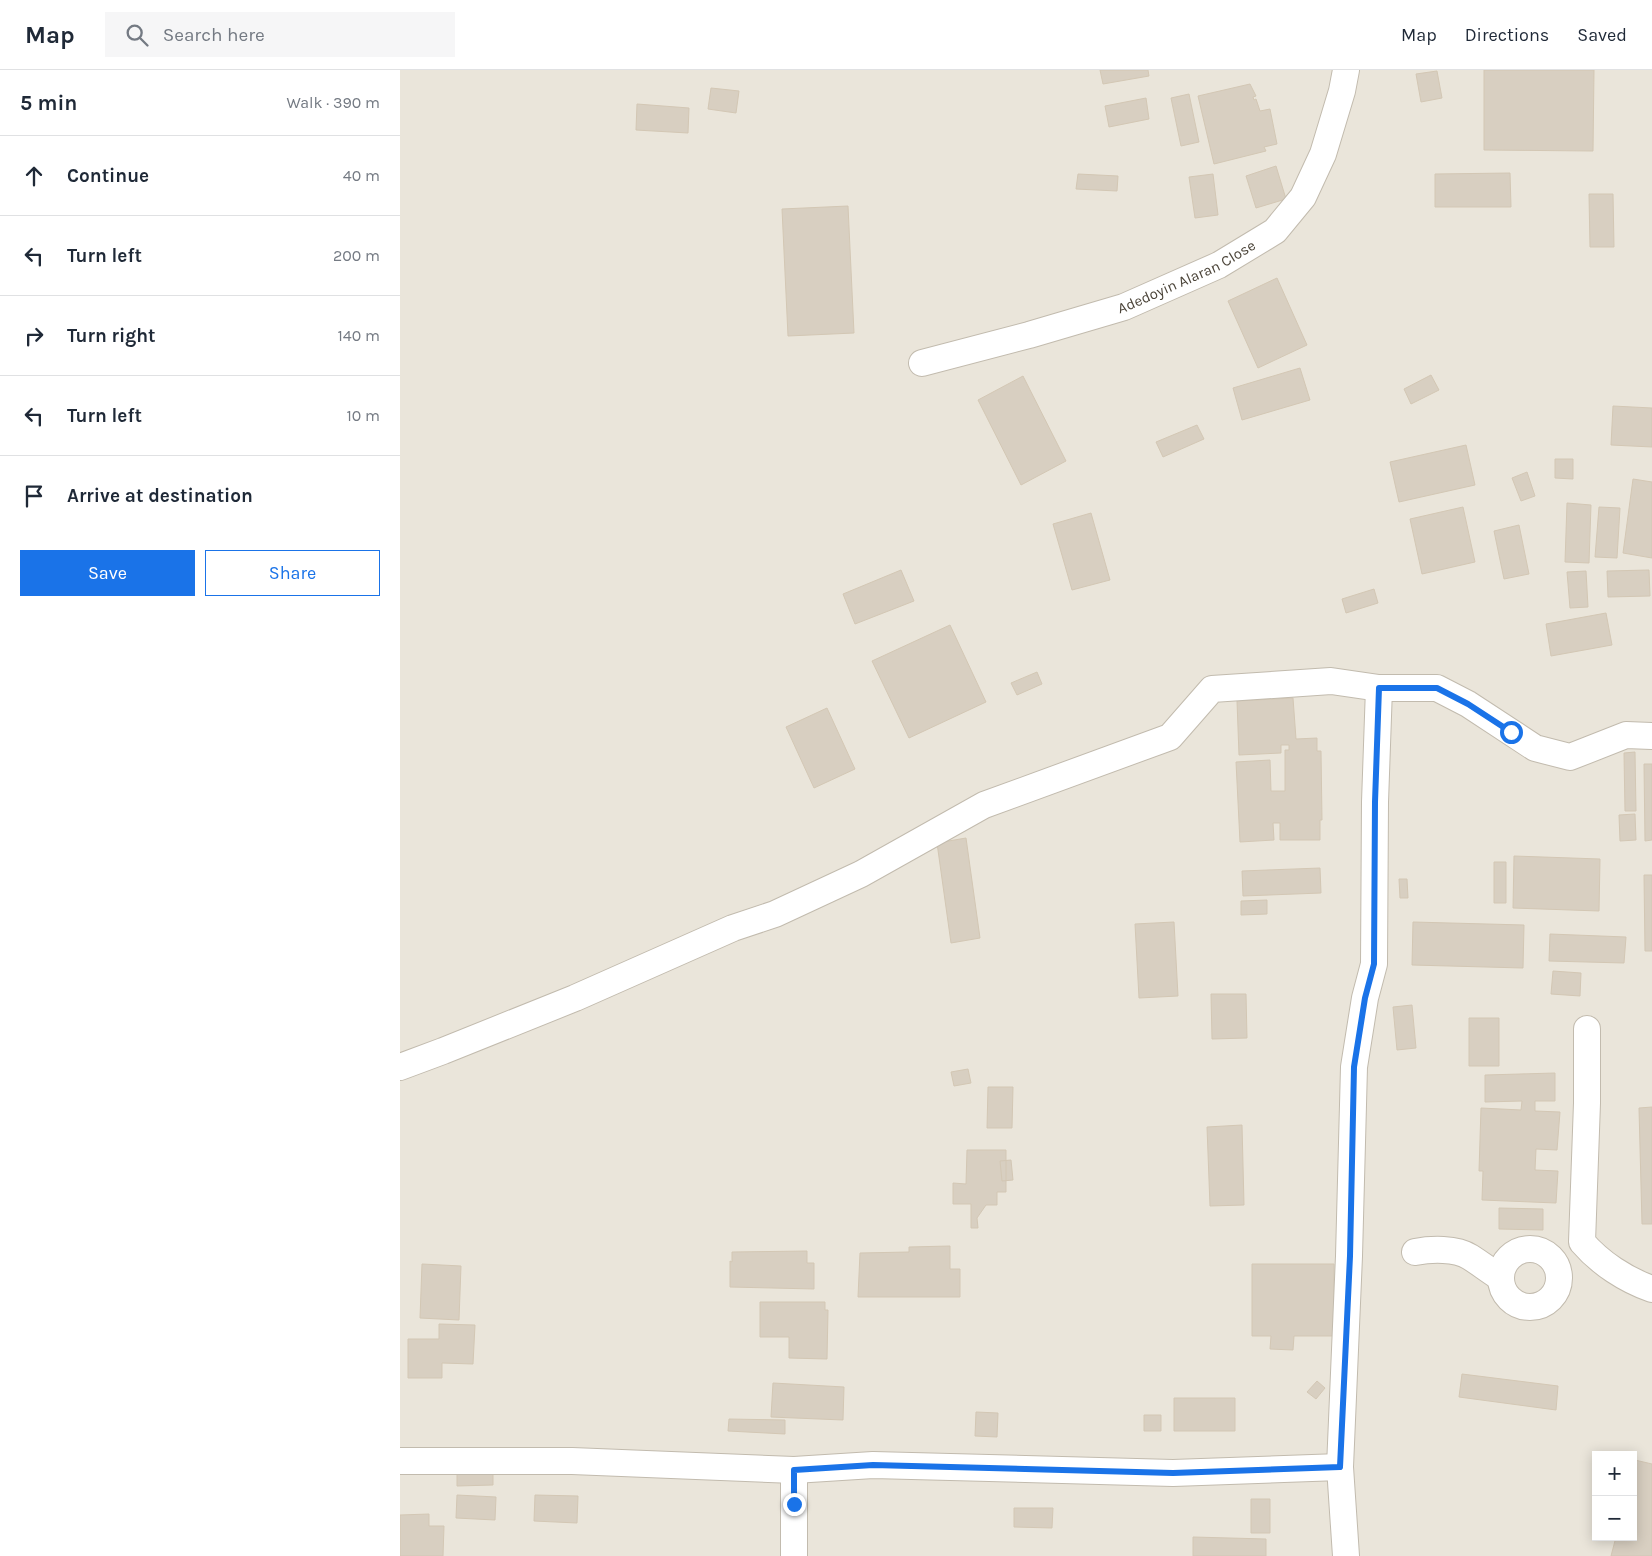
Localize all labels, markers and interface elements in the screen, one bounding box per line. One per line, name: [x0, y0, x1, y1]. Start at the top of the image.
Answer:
search box: [105, 12, 455, 57]
text: Map: [25, 21, 75, 49]
icon: search: [123, 21, 151, 49]
text: Search here: [163, 24, 265, 46]
text: Map: [1401, 24, 1437, 46]
text: Directions: [1465, 24, 1549, 46]
text: Saved: [1577, 24, 1627, 46]
text: 5 min: [20, 91, 77, 115]
text: Walk · 390 m: [286, 93, 380, 112]
icon: ahead: [20, 162, 48, 190]
text: Continue: [67, 165, 149, 187]
text: 40 m: [343, 166, 380, 185]
street label: Adedoyin Alaran Close: [1116, 236, 1259, 317]
icon: left: [20, 242, 48, 270]
text: Turn left: [67, 245, 142, 267]
text: 200 m: [333, 246, 380, 265]
icon: right: [20, 322, 48, 350]
text: Turn right: [67, 325, 156, 347]
text: 140 m: [338, 326, 380, 345]
icon: left: [20, 402, 48, 430]
text: Turn left: [67, 405, 142, 427]
text: 10 m: [346, 406, 380, 425]
icon: arrive: [20, 482, 48, 510]
text: Arrive at destination: [67, 485, 253, 507]
button: Save: [20, 550, 195, 596]
button: Share: [205, 550, 380, 596]
route start: [1500, 721, 1523, 744]
map controls: [1592, 1451, 1637, 1541]
button: +: [1592, 1451, 1637, 1496]
route end: [783, 1493, 806, 1516]
button: −: [1592, 1496, 1637, 1541]

